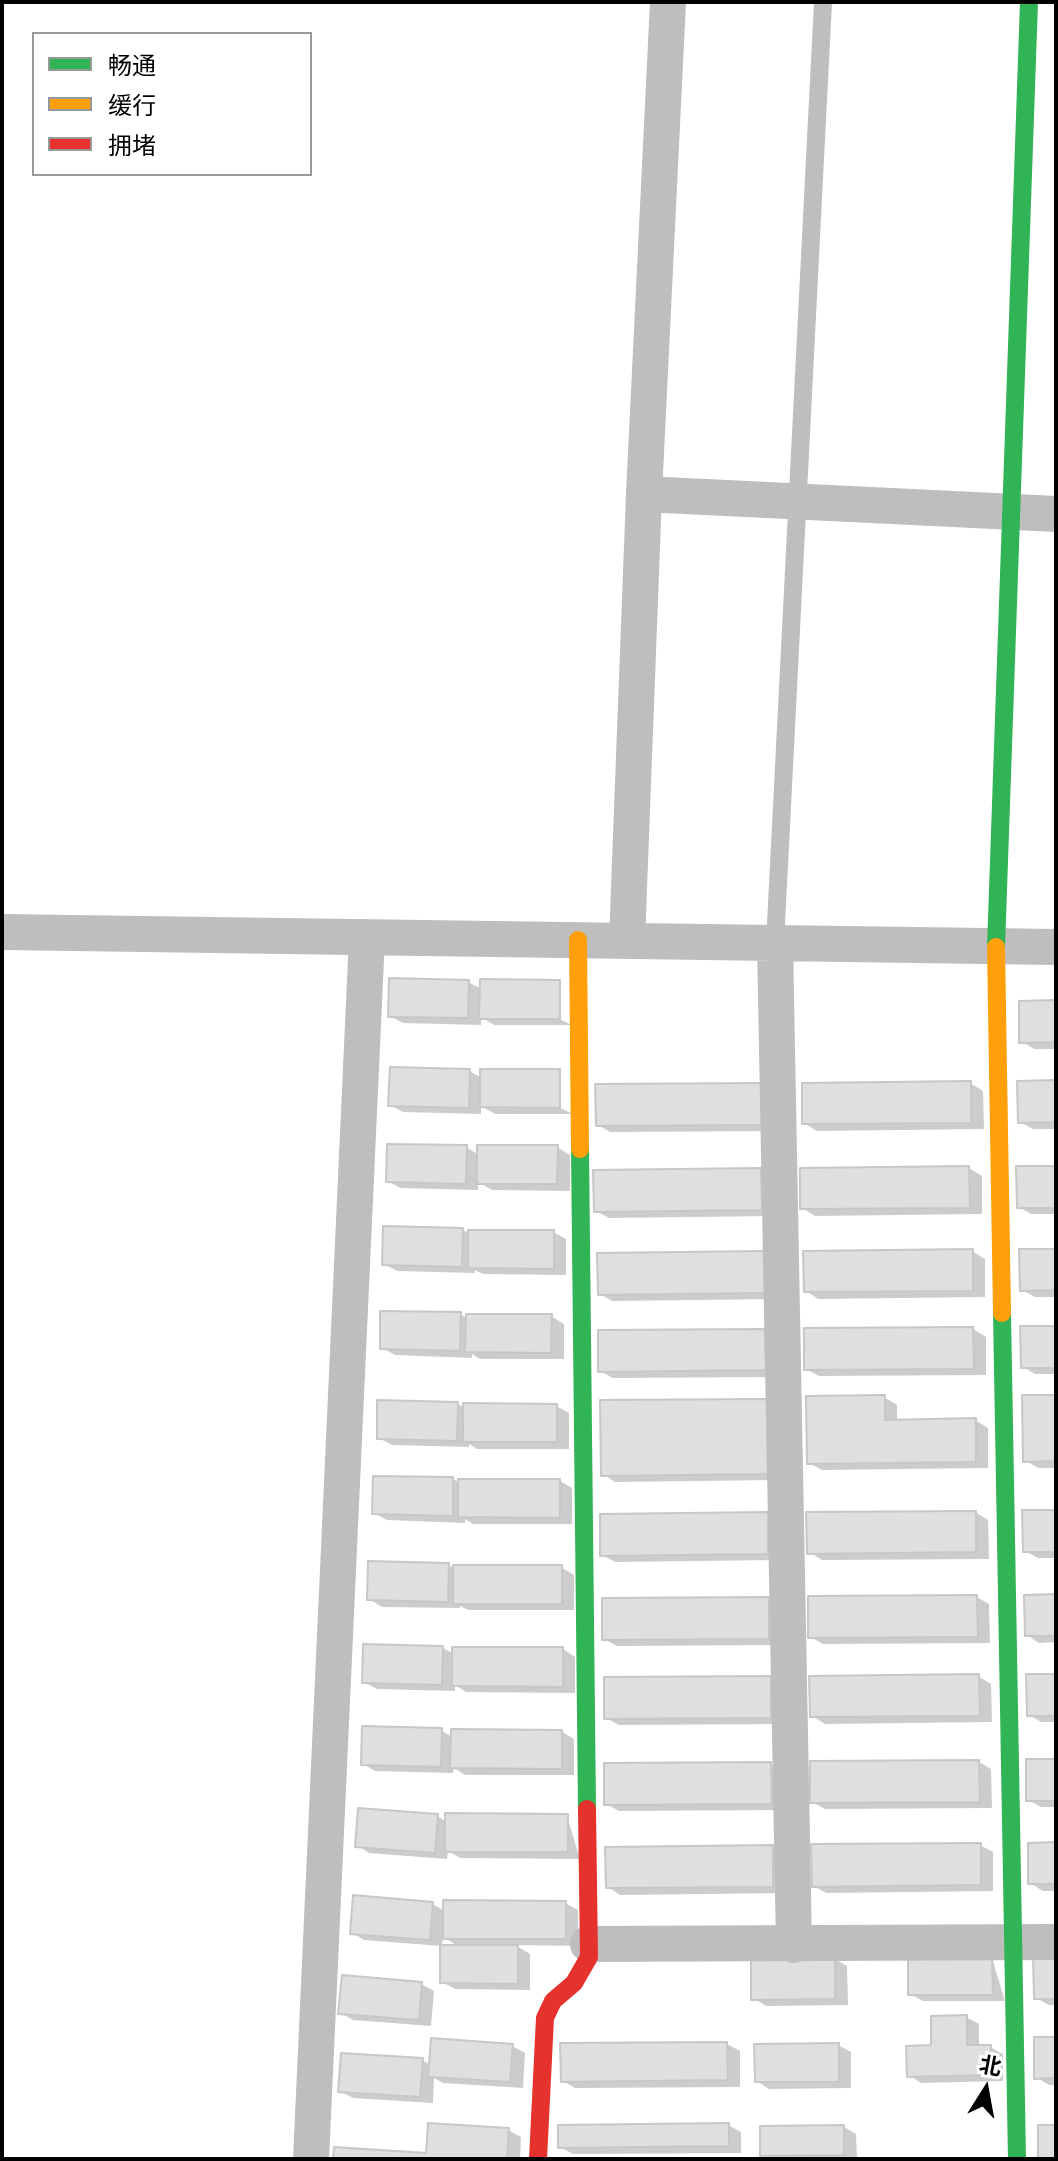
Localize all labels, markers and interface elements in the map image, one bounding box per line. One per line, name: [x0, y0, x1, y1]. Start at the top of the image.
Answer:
legend: [32, 32, 312, 176]
text: 畅通: [108, 48, 156, 83]
text: 缓行: [108, 88, 156, 123]
text: 拥堵: [108, 128, 156, 163]
text: 北: [977, 2048, 1004, 2083]
north arrow: [946, 2049, 1026, 2129]

